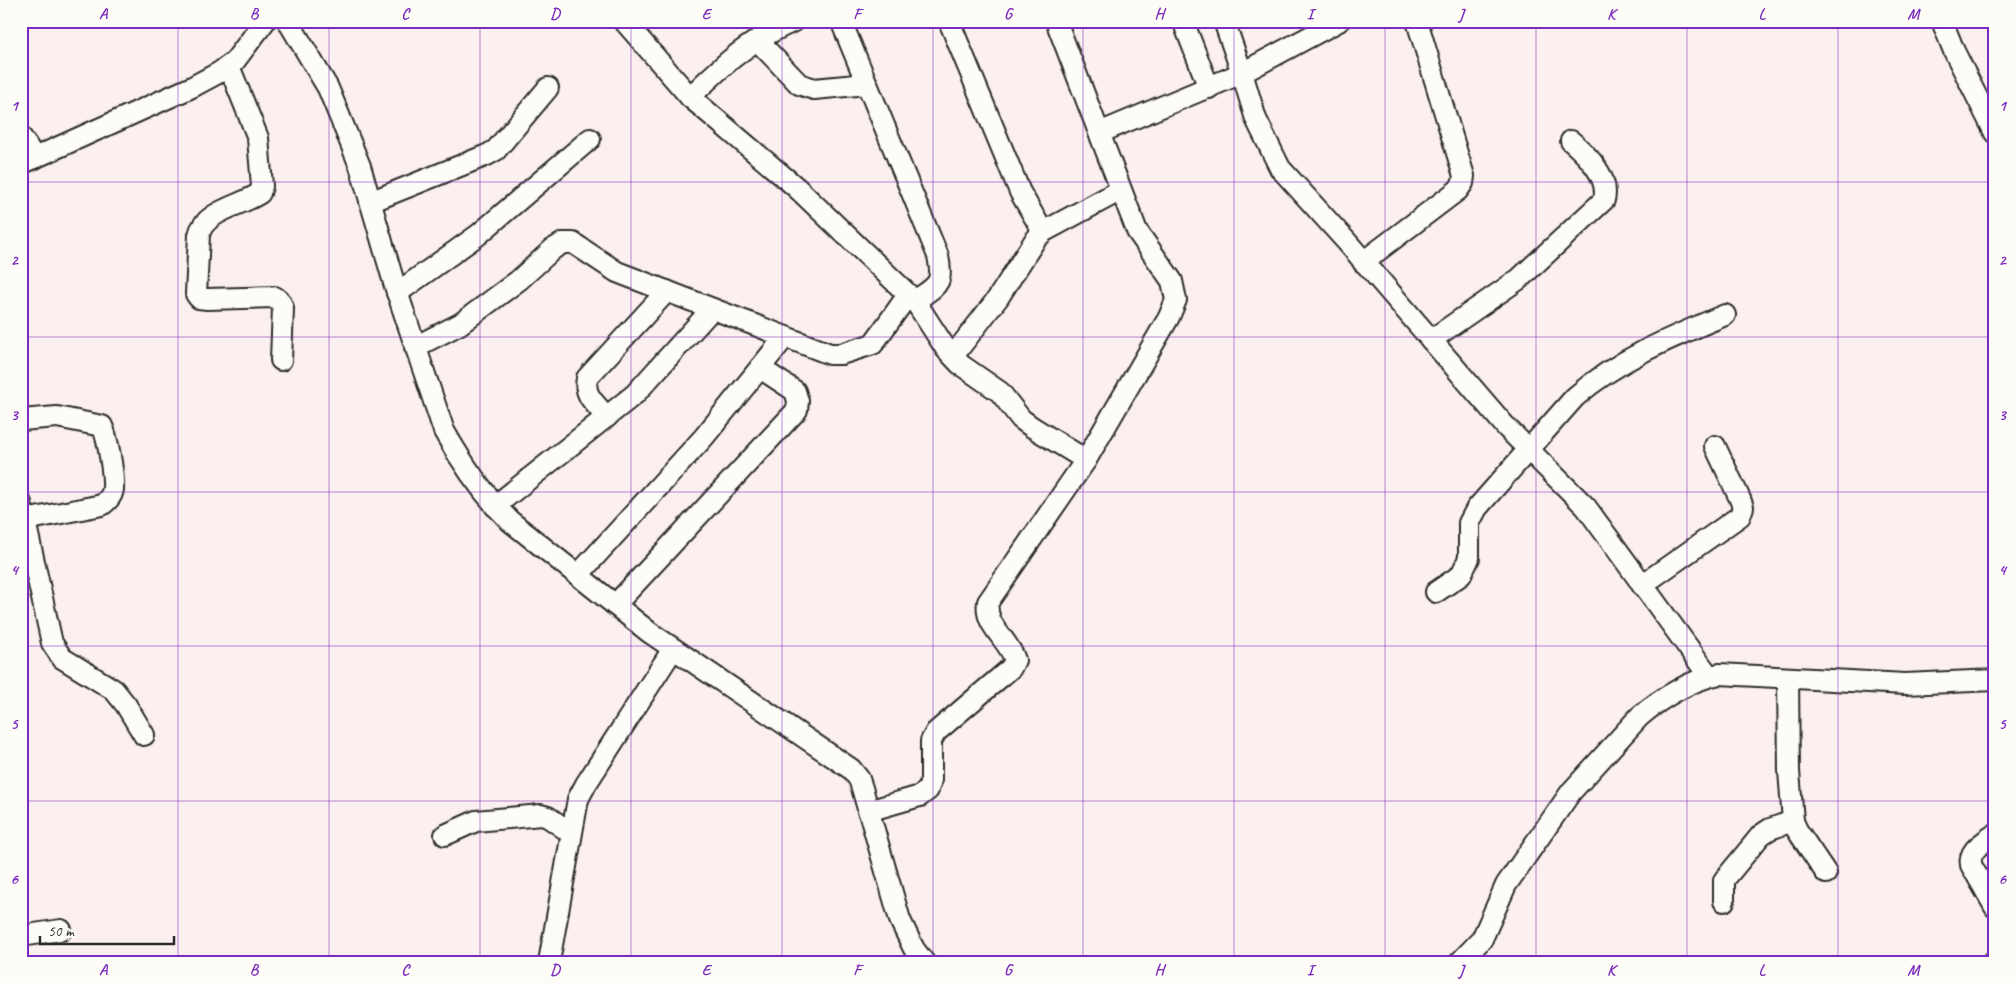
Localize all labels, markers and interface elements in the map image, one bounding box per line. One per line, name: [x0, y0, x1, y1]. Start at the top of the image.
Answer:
text: A: [99, 4, 109, 24]
text: B: [250, 4, 260, 24]
text: C: [401, 4, 411, 24]
text: D: [550, 4, 561, 24]
text: E: [702, 4, 713, 24]
text: F: [853, 4, 864, 24]
text: G: [1004, 4, 1014, 24]
text: H: [1154, 4, 1166, 24]
text: I: [1307, 4, 1317, 24]
text: J: [1457, 4, 1466, 24]
text: K: [1607, 4, 1619, 24]
text: L: [1759, 4, 1767, 24]
text: M: [1907, 4, 1921, 24]
text: 1: [10, 96, 19, 116]
text: 1: [1998, 96, 2007, 116]
text: 2: [10, 250, 19, 270]
text: 2: [1998, 250, 2007, 270]
text: 3: [10, 405, 19, 425]
text: 3: [1998, 405, 2007, 425]
text: 4: [10, 560, 19, 580]
text: 4: [1998, 560, 2007, 580]
text: 5: [11, 714, 20, 734]
text: 5: [1999, 714, 2008, 734]
text: 6: [10, 869, 19, 889]
text: 6: [1998, 869, 2007, 889]
scale bar: [40, 913, 174, 945]
text: 50 m: [48, 922, 75, 941]
text: A: [99, 960, 109, 980]
text: B: [250, 960, 260, 980]
text: C: [401, 960, 411, 980]
text: D: [550, 960, 561, 980]
text: E: [702, 960, 713, 980]
text: F: [853, 960, 864, 980]
text: G: [1004, 960, 1014, 980]
text: H: [1154, 960, 1166, 980]
text: I: [1307, 960, 1317, 980]
text: J: [1457, 960, 1466, 980]
text: K: [1607, 960, 1619, 980]
text: L: [1759, 960, 1767, 980]
text: M: [1907, 960, 1921, 980]

